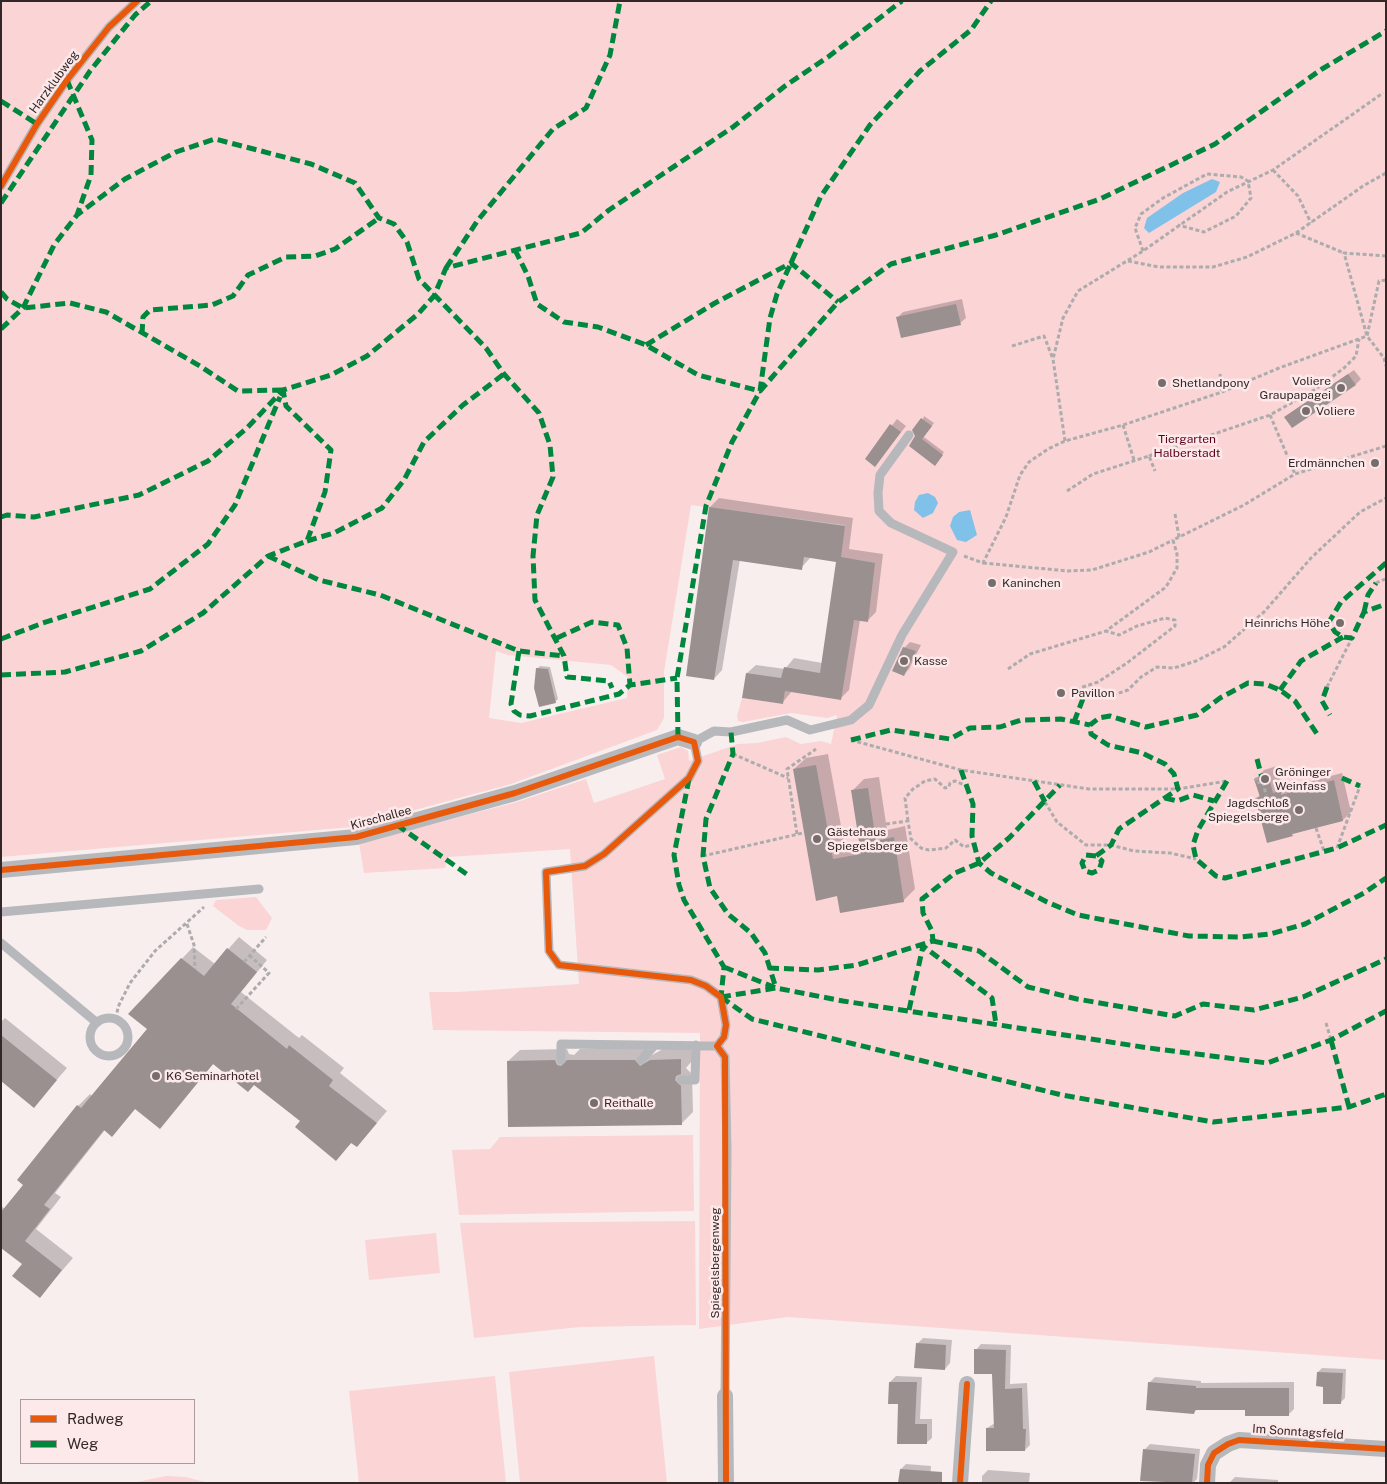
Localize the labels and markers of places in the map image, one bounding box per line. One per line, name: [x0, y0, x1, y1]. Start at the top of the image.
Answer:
place label: Voliere Graupapagei: [1260, 374, 1331, 402]
place label: Shetlandpony: [1172, 376, 1250, 390]
marker: Shetlandpony: [1156, 377, 1168, 389]
marker: Voliere Graupapagei: [1335, 382, 1347, 394]
place label: Voliere: [1316, 404, 1355, 418]
marker: Voliere: [1300, 405, 1312, 417]
place label: Erdmännchen: [1288, 456, 1365, 470]
marker: Erdmännchen: [1369, 457, 1381, 469]
place label: Kaninchen: [1002, 576, 1061, 590]
marker: Kaninchen: [986, 577, 998, 589]
place label: Heinrichs Höhe: [1245, 616, 1330, 630]
marker: Heinrichs Höhe: [1334, 617, 1346, 629]
place label: Kasse: [914, 654, 948, 668]
marker: Kasse: [898, 655, 910, 667]
place label: Pavillon: [1071, 686, 1115, 700]
marker: Pavillon: [1055, 687, 1067, 699]
place label: Gröninger Weinfass: [1275, 765, 1331, 793]
marker: Gröninger Weinfass: [1259, 773, 1271, 785]
place label: Jagdschloß Spiegelsberge: [1208, 796, 1289, 824]
marker: Jagdschloß Spiegelsberge: [1293, 804, 1305, 816]
place label: Gästehaus Spiegelsberge: [827, 825, 908, 853]
marker: Gästehaus Spiegelsberge: [811, 833, 823, 845]
place label: K6 Seminarhotel: [166, 1069, 259, 1083]
marker: K6 Seminarhotel: [150, 1070, 162, 1082]
place label: Reithalle: [604, 1096, 653, 1110]
marker: Reithalle: [588, 1097, 600, 1109]

